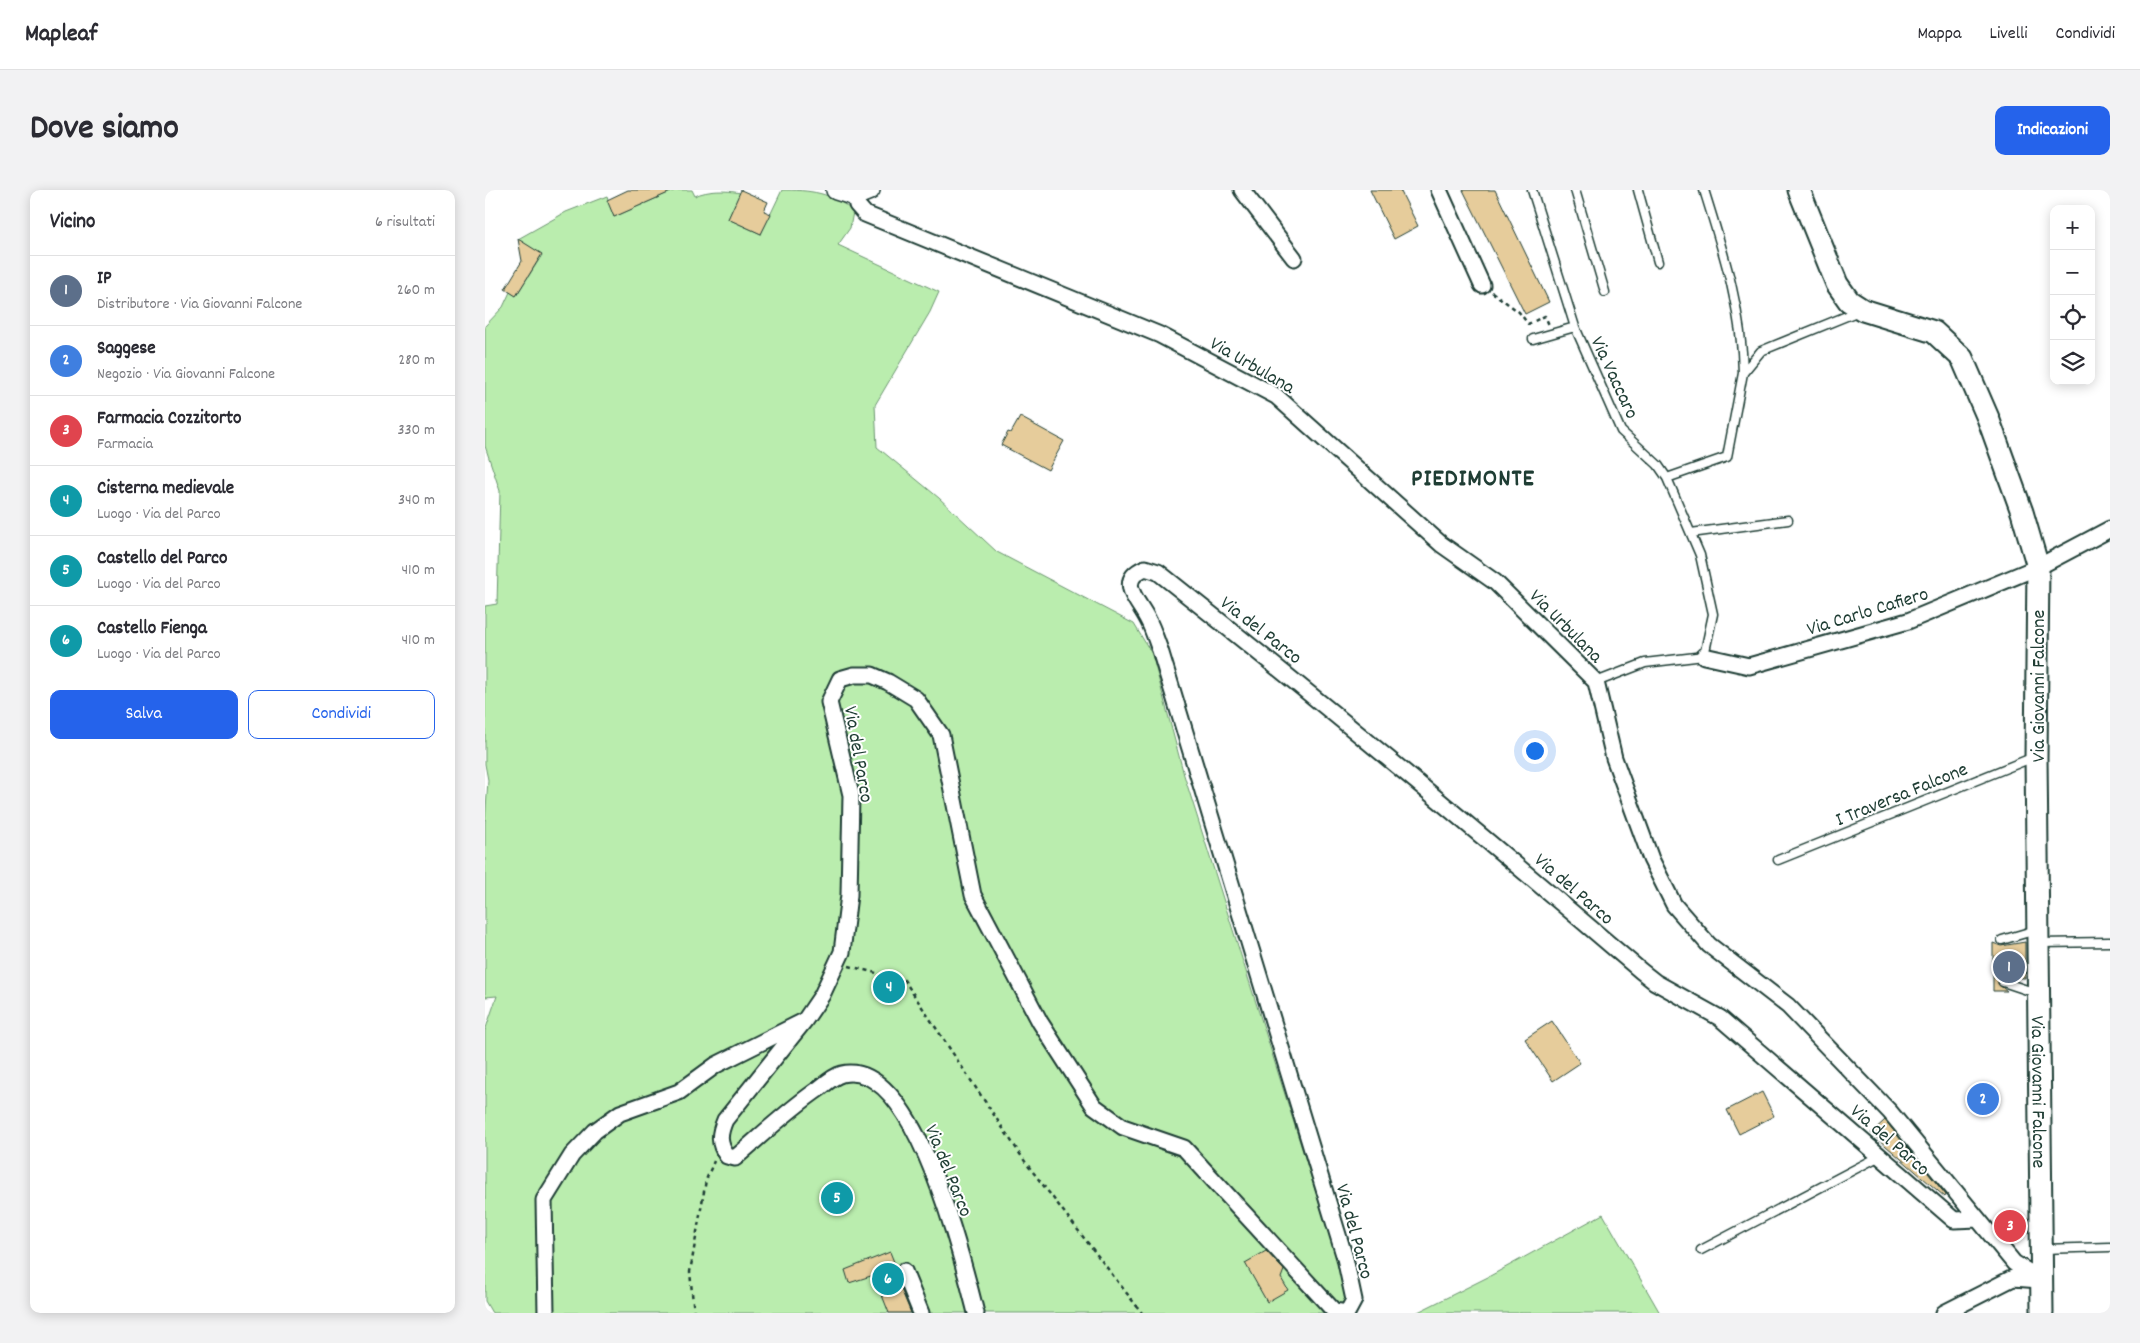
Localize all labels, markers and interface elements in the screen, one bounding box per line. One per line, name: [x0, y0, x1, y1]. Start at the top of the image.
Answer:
text: Mapleaf: [25, 18, 97, 52]
text: Mappa: [1918, 22, 1962, 47]
text: Livelli: [1990, 22, 2028, 47]
text: Condividi: [2056, 22, 2115, 47]
text: Dove siamo: [30, 105, 179, 155]
button: Indicazioni: [1995, 106, 2110, 155]
map controls: [2050, 205, 2095, 385]
button: +: [2050, 205, 2095, 250]
text: Vicino: [50, 208, 95, 238]
text: 6 risultati: [375, 211, 435, 234]
button: −: [2050, 250, 2095, 295]
text: IP: [97, 266, 112, 293]
text: 1: [64, 279, 68, 302]
text: 260 m: [397, 279, 435, 302]
text: Distributore · Via Giovanni Falcone: [97, 293, 302, 316]
button: locate: [2050, 295, 2095, 340]
street label: Via Urbulana: [1204, 331, 1300, 403]
street label: Via Vaccaro: [1582, 332, 1645, 424]
text: Saggese: [97, 336, 156, 363]
button: layers: [2050, 340, 2095, 385]
text: 2: [63, 349, 70, 372]
text: 280 m: [398, 349, 435, 372]
text: Negozio · Via Giovanni Falcone: [97, 363, 275, 386]
text: Farmacia Cozzitorto: [97, 406, 242, 433]
text: 3: [62, 419, 70, 442]
text: 330 m: [397, 419, 435, 442]
text: Farmacia: [97, 433, 153, 456]
district label: PIEDIMONTE: [1411, 462, 1535, 498]
text: Cisterna medievale: [97, 476, 234, 503]
text: 4: [63, 489, 69, 512]
text: 340 m: [398, 489, 435, 512]
text: Luogo · Via del Parco: [97, 503, 221, 526]
text: Castello del Parco: [97, 546, 227, 573]
text: 5: [62, 559, 70, 582]
text: 410 m: [401, 559, 435, 582]
text: Luogo · Via del Parco: [97, 573, 221, 596]
street label: Via Carlo Cafiero: [1804, 581, 1932, 645]
street label: Via Urbulana: [1522, 584, 1609, 671]
street label: Via del Parco: [1213, 590, 1307, 672]
street label: Via Giovanni Falcone: [2026, 610, 2054, 762]
text: Castello Fienga: [97, 616, 207, 643]
text: 6: [62, 629, 70, 652]
text: 410 m: [401, 629, 435, 652]
text: Luogo · Via del Parco: [97, 643, 221, 666]
button: Salva: [50, 690, 238, 739]
button: Condividi: [248, 690, 435, 739]
street label: Via del Parco: [835, 704, 879, 805]
your location: [1522, 738, 1548, 764]
street label: I Traversa Falcone: [1832, 756, 1973, 835]
street label: Via del Parco: [1527, 848, 1619, 933]
pin: 1: [1993, 948, 2025, 986]
pin: 4: [873, 968, 905, 1006]
street label: Via Giovanni Falcone: [2022, 1016, 2051, 1169]
pin: 2: [1967, 1080, 1999, 1118]
street label: Via del Parco: [1843, 1099, 1935, 1184]
street label: Via del Parco: [916, 1121, 979, 1222]
pin: 5: [821, 1179, 853, 1217]
street label: Via del Parco: [1327, 1181, 1379, 1283]
pin: 3: [1994, 1207, 2026, 1245]
pin: 6: [872, 1260, 904, 1298]

